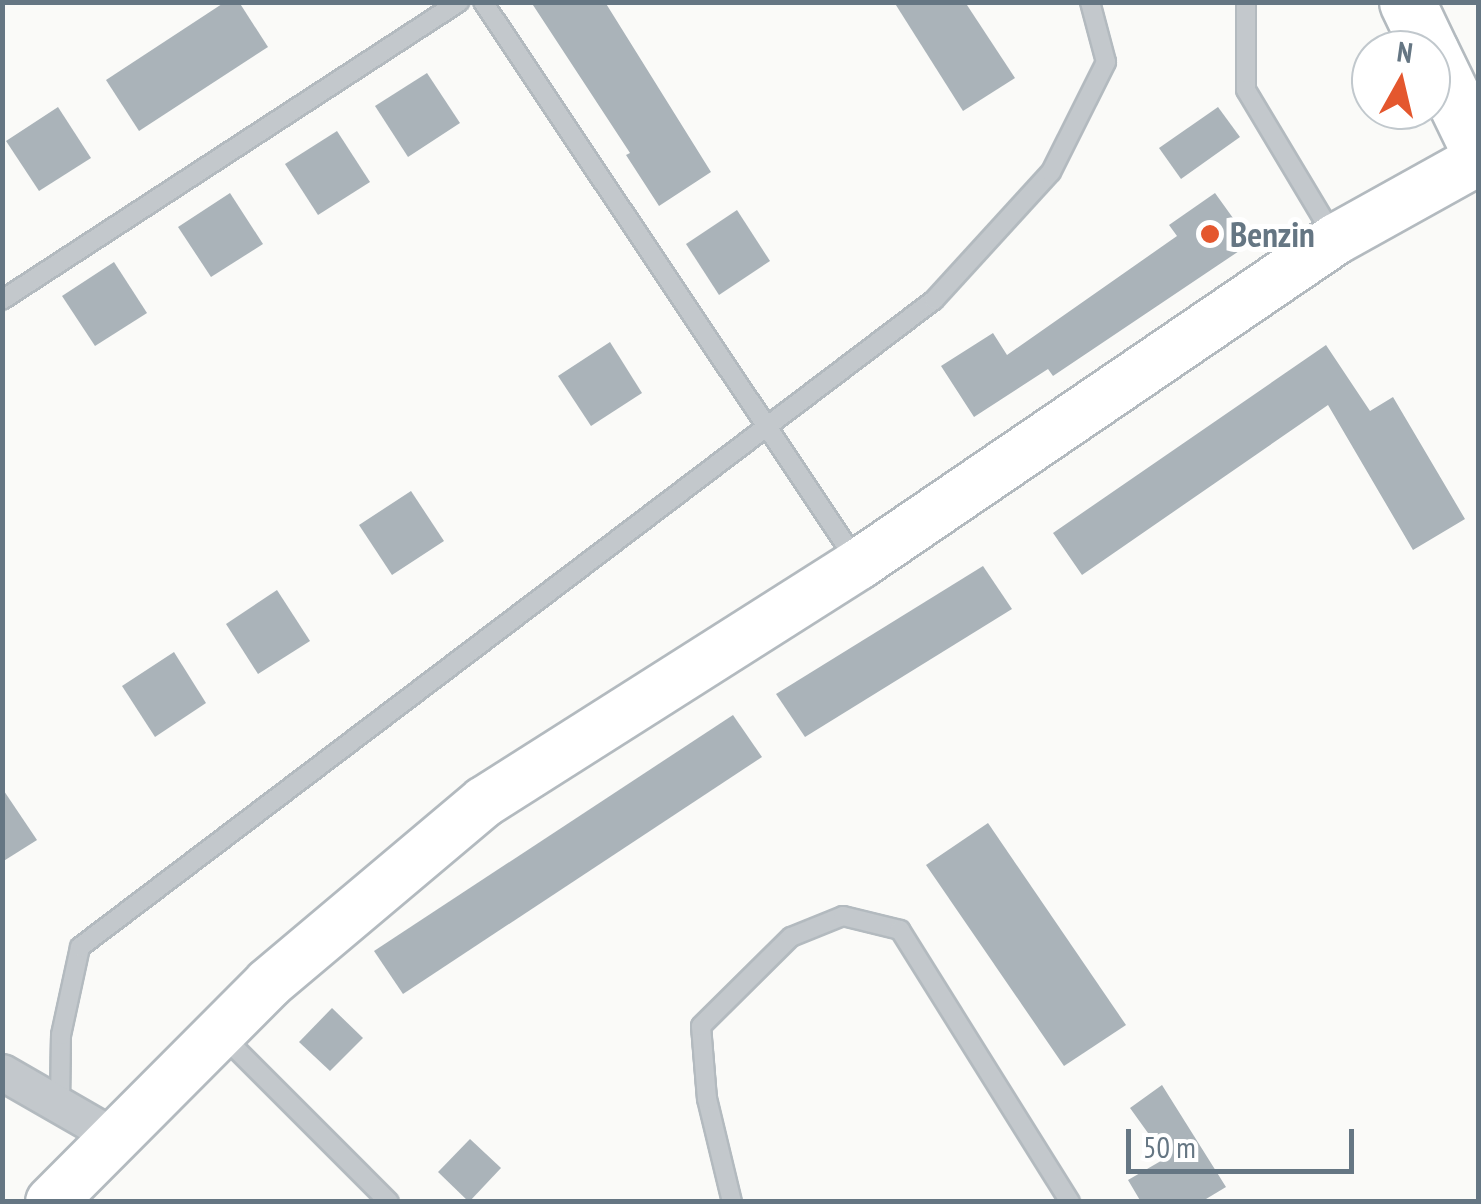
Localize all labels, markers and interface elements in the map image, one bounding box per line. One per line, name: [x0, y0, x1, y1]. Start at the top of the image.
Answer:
north arrow: [1351, 30, 1451, 130]
text: N: [1395, 32, 1415, 71]
place label: Benzin: [1230, 213, 1315, 255]
marker: Benzin: [1199, 223, 1221, 245]
scale bar: [1131, 1109, 1358, 1171]
text: 50 m: [1143, 1127, 1196, 1166]

